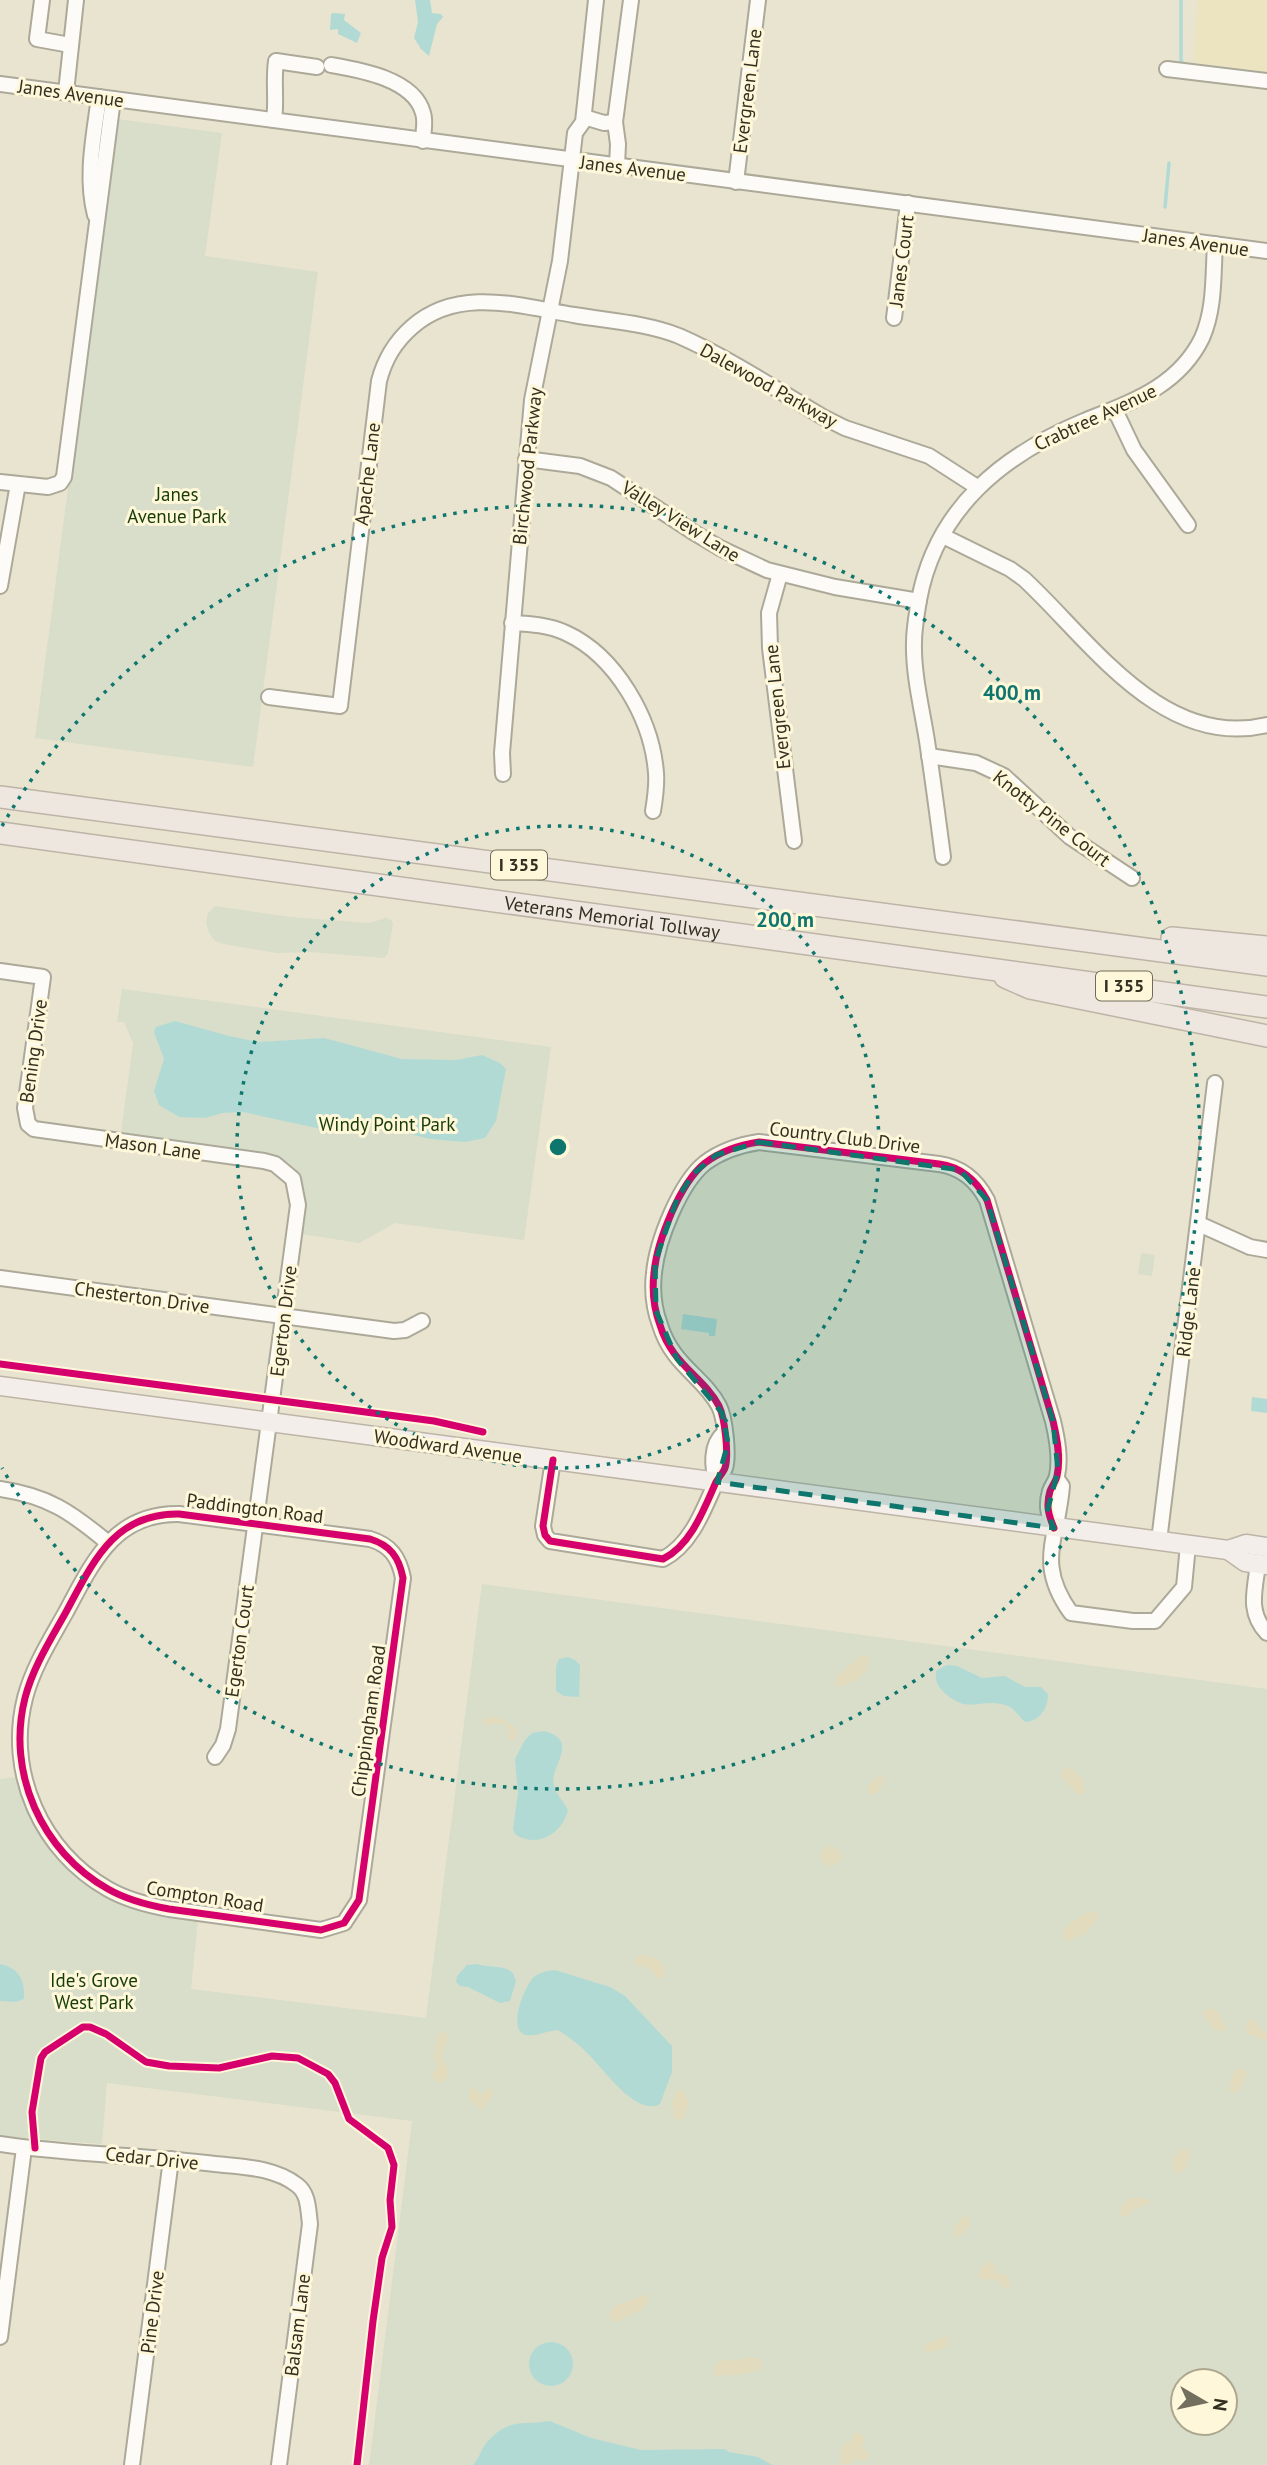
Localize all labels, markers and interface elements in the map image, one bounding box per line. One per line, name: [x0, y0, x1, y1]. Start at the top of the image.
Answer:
street label: Evergreen Lane: [727, 27, 767, 155]
street label: Janes Avenue: [15, 74, 126, 112]
street label: Janes Avenue: [578, 149, 687, 186]
street label: Janes Court: [883, 213, 919, 309]
street label: Janes Avenue: [1140, 223, 1251, 261]
street label: Dalewood Parkway: [696, 337, 842, 433]
street label: Crabtree Avenue: [1030, 378, 1160, 456]
street label: Birchwood Parkway: [507, 386, 547, 546]
street label: Apache Lane: [349, 421, 385, 527]
street label: Valley View Lane: [617, 474, 745, 567]
park label: Janes Avenue Park: [127, 482, 227, 528]
street label: Evergreen Lane: [759, 643, 795, 771]
text: 400 m: [983, 679, 1041, 706]
street label: Knotty Pine Court: [988, 765, 1116, 872]
road number: I 355: [491, 850, 547, 880]
street label: Veterans Memorial Tollway: [502, 890, 722, 944]
text: 200 m: [756, 906, 814, 933]
road number: I 355: [1096, 972, 1152, 1001]
street label: Bening Drive: [14, 998, 52, 1104]
park label: Windy Point Park: [319, 1112, 455, 1136]
street label: Country Club Drive: [768, 1116, 922, 1158]
street label: Mason Lane: [103, 1127, 203, 1165]
centre of rings: [546, 1135, 570, 1159]
street label: Egerton Drive: [264, 1264, 302, 1378]
street label: Ridge Lane: [1171, 1266, 1205, 1358]
street label: Chesterton Drive: [73, 1276, 211, 1318]
street label: Woodward Avenue: [372, 1424, 524, 1468]
street label: Paddington Road: [185, 1488, 325, 1528]
street label: Egerton Court: [219, 1583, 259, 1699]
street label: Chippingham Road: [345, 1644, 391, 1798]
street label: Compton Road: [145, 1875, 265, 1917]
park label: Ide's Grove West Park: [50, 1968, 138, 2014]
street label: Cedar Drive: [104, 2141, 200, 2175]
street label: Pine Drive: [135, 2269, 169, 2355]
street label: Balsam Lane: [279, 2272, 315, 2378]
north arrow: [1169, 2367, 1239, 2437]
text: N: [1208, 2397, 1234, 2413]

